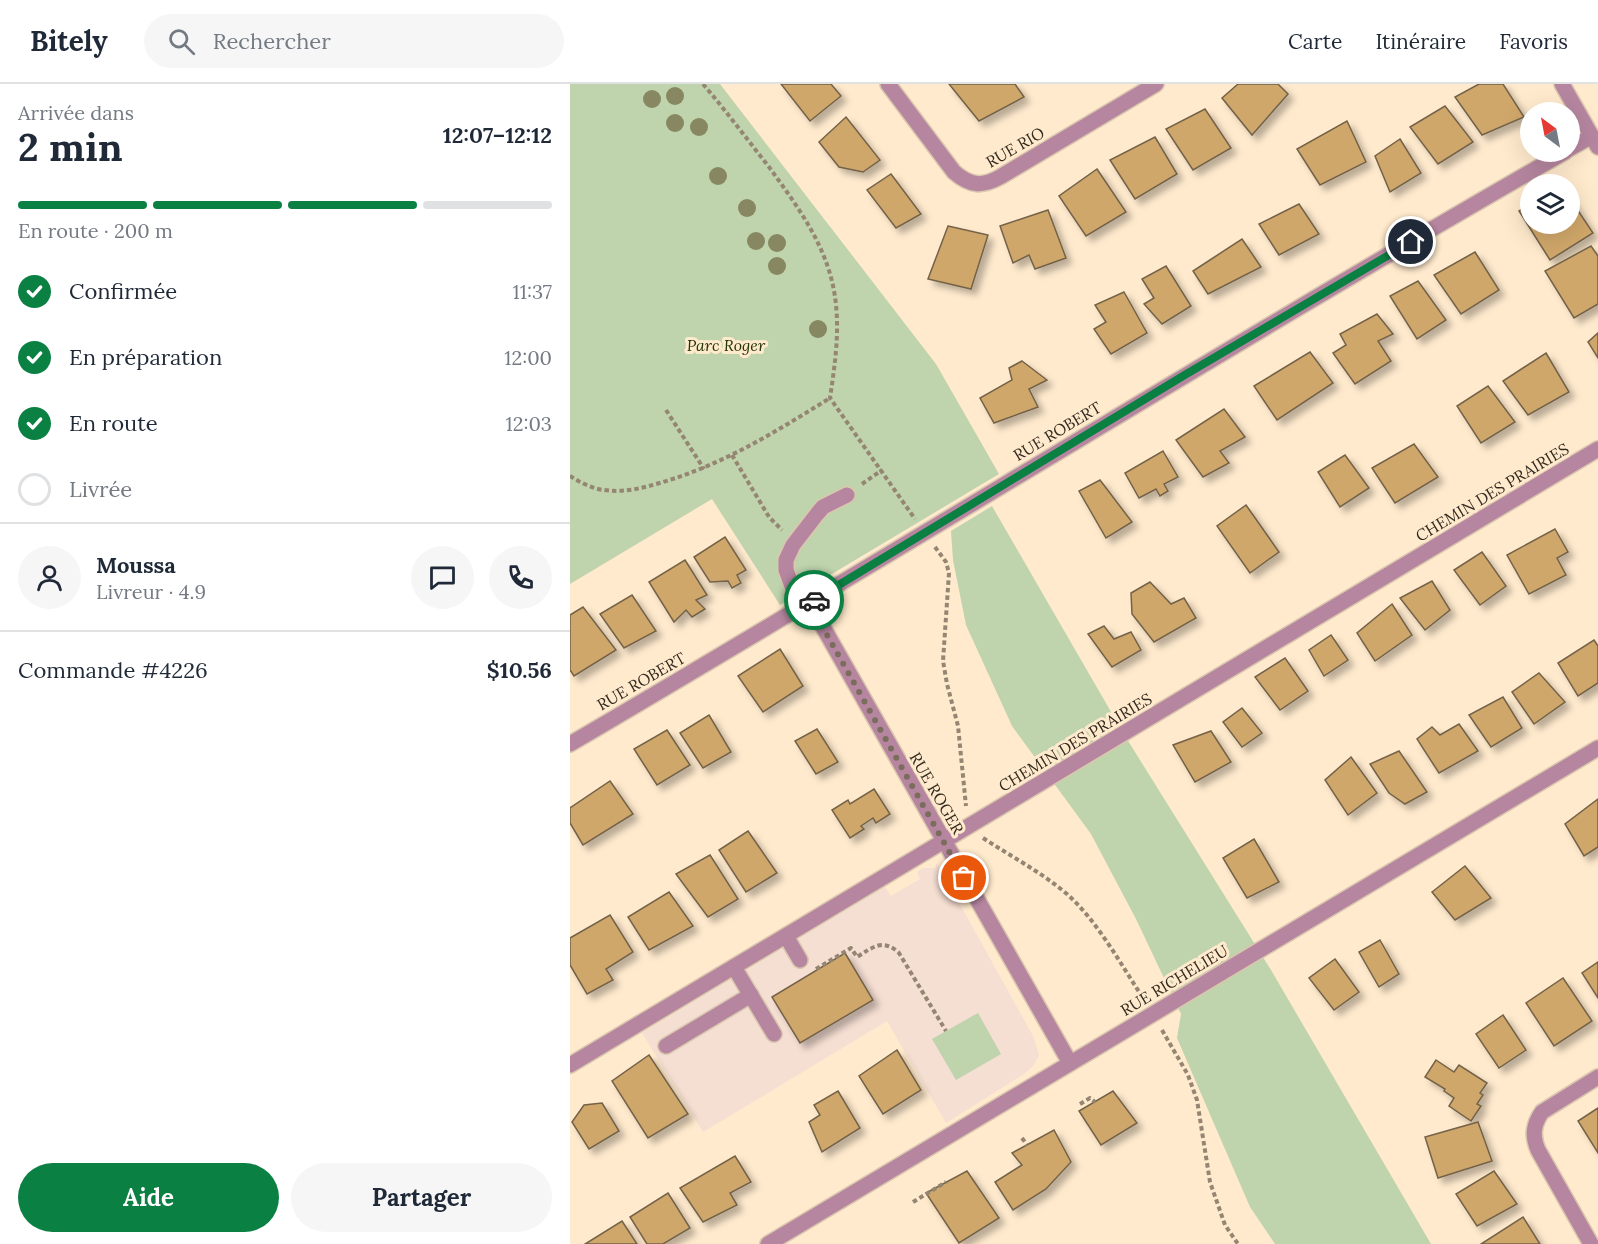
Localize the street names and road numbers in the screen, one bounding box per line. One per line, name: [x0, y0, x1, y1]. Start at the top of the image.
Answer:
street label: RUE RIO: [982, 122, 1048, 172]
street label: RUE ROBERT: [1010, 397, 1104, 465]
street label: CHEMIN DES PRAIRIES: [1412, 438, 1572, 546]
street label: RUE ROBERT: [593, 648, 689, 714]
street label: CHEMIN DES PRAIRIES: [995, 688, 1155, 796]
street label: RUE ROGER: [906, 749, 969, 838]
street label: RUE RICHELIEU: [1117, 940, 1231, 1020]

